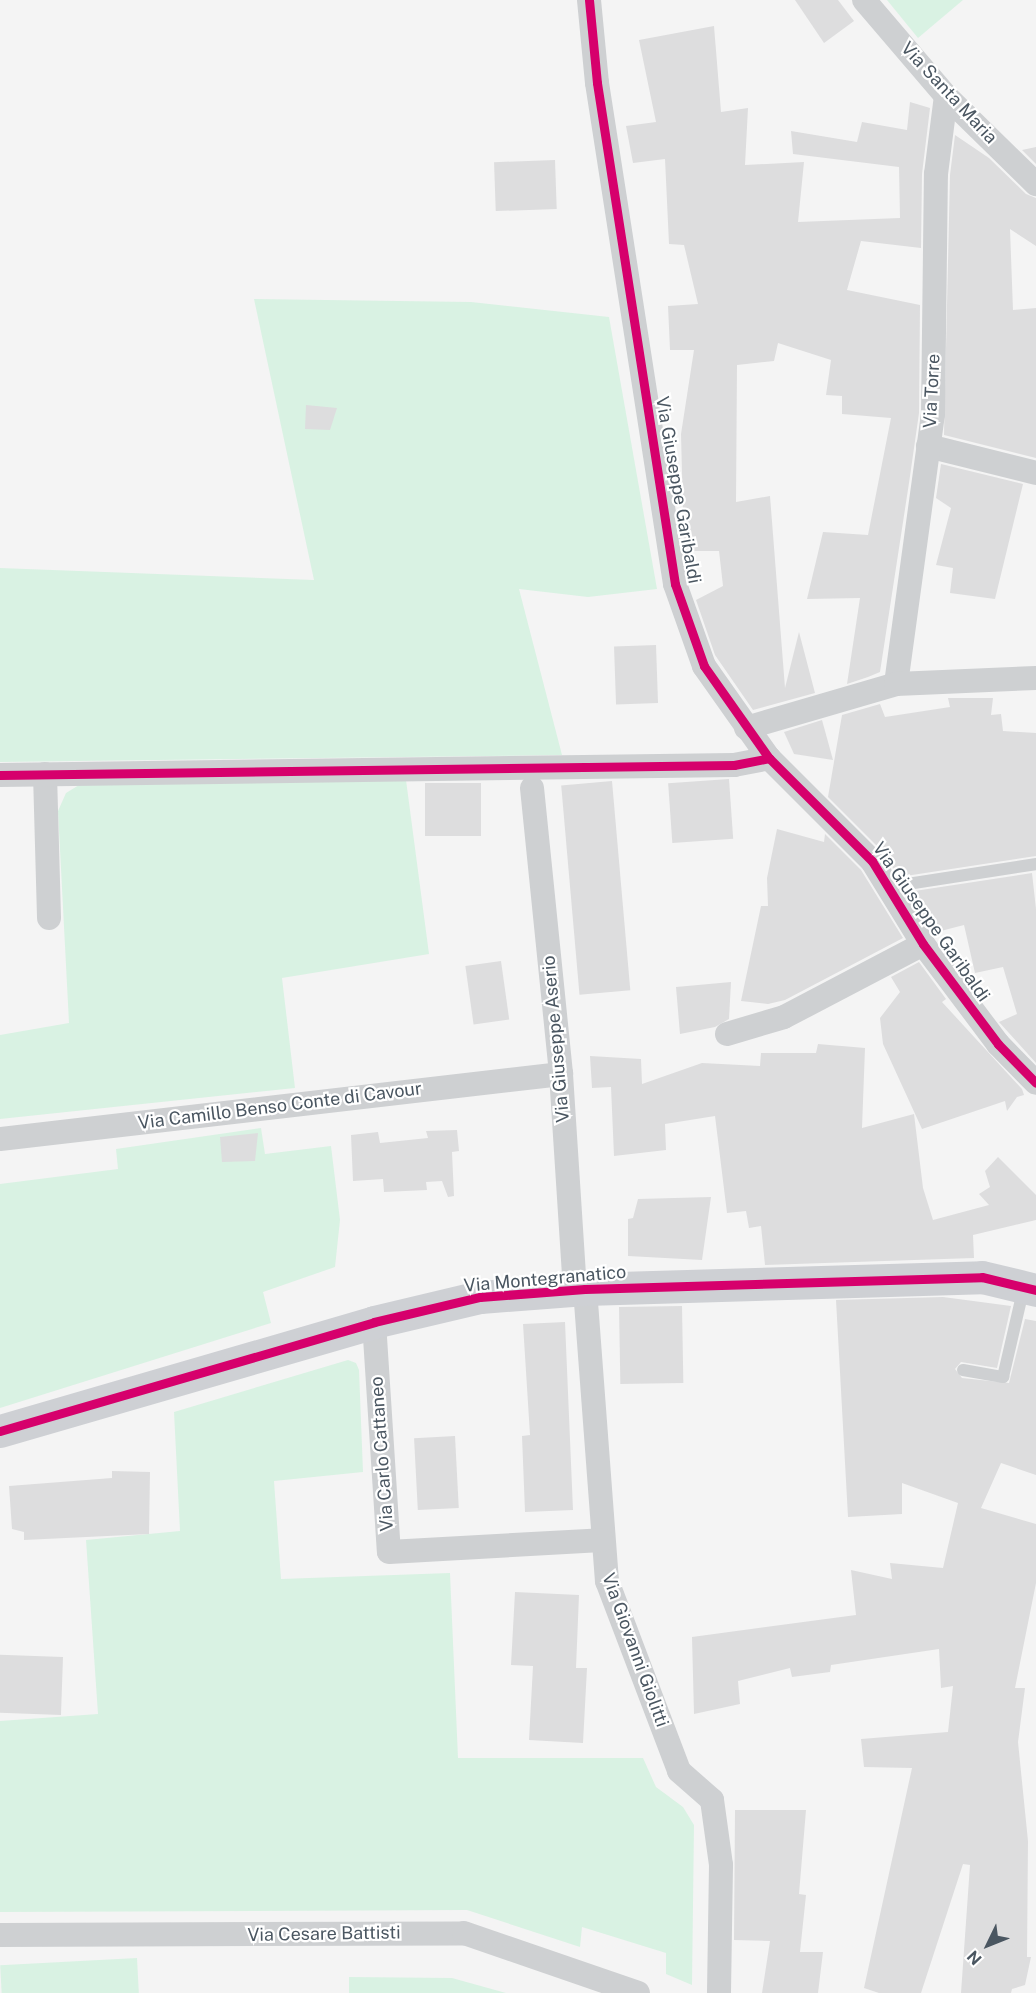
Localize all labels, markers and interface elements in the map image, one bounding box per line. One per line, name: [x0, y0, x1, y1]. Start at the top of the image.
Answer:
street label: Via Santa Maria: [896, 38, 1002, 148]
street label: Via Torre: [919, 353, 945, 429]
street label: Via Giuseppe Garibaldi: [651, 395, 705, 585]
street label: Via Giuseppe Garibaldi: [868, 838, 994, 1006]
street label: Via Giuseppe Aserio: [538, 954, 574, 1124]
street label: Via Camillo Benso Conte di Cavour: [137, 1078, 423, 1134]
street label: Via Montegranatico: [463, 1261, 627, 1297]
street label: Via Carlo Cattaneo: [366, 1376, 398, 1532]
street label: Via Giovanni Giolitti: [597, 1570, 673, 1730]
north arrow: [958, 1915, 1018, 1975]
street label: Via Cesare Battisti: [247, 1922, 401, 1946]
text: N: [963, 1947, 986, 1969]

